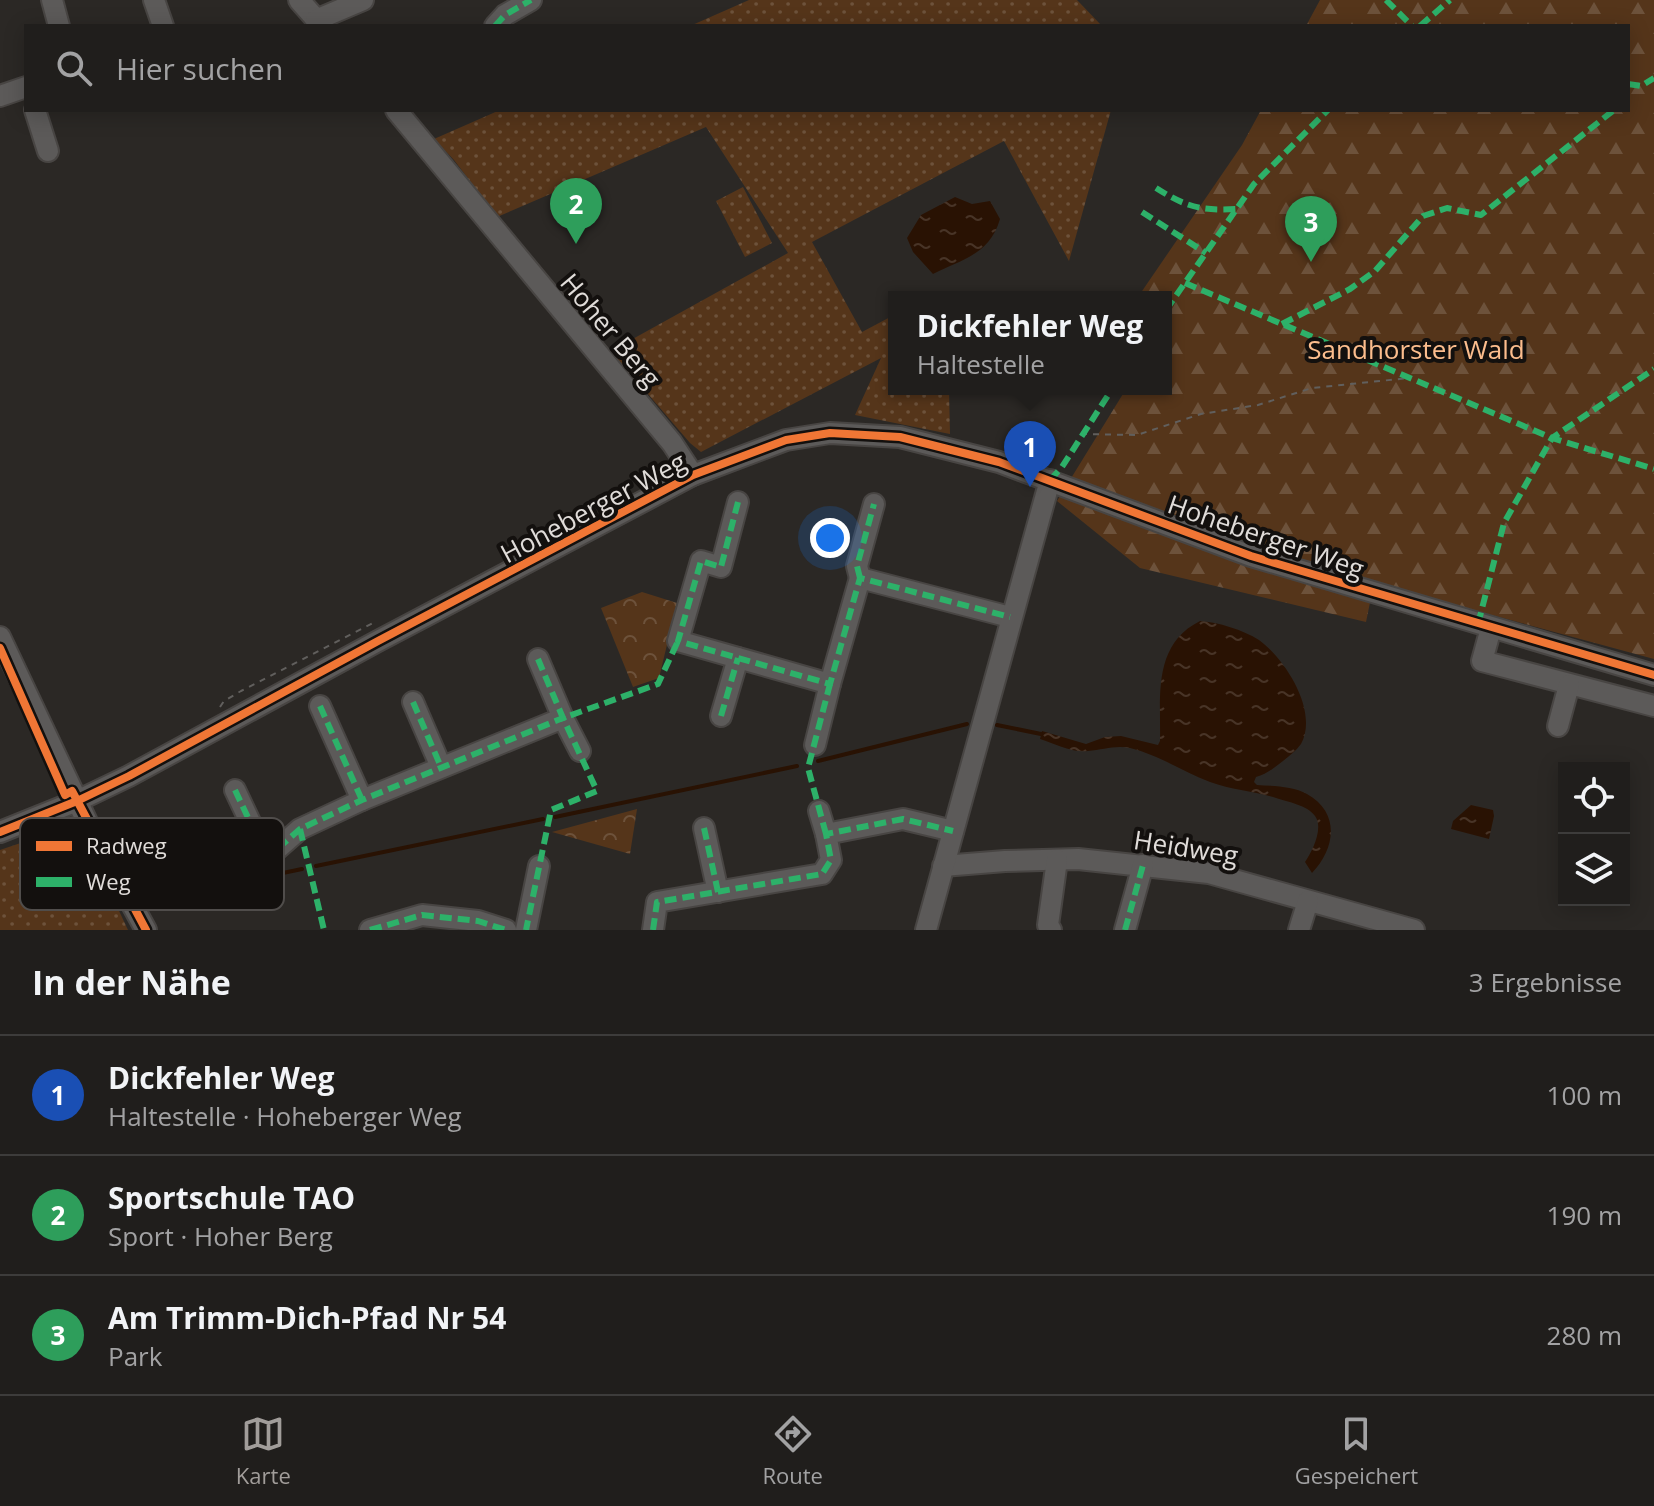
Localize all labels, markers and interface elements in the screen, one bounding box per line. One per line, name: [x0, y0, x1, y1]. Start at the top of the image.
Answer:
search box: [24, 24, 1630, 112]
icon: search: [52, 46, 96, 90]
text: Hier suchen: [116, 48, 283, 89]
pin: 2: [550, 178, 602, 244]
pin: 3: [1285, 196, 1337, 262]
street label: Hoher Berg: [553, 265, 669, 395]
popup: [888, 291, 1172, 395]
text: Dickfehler Weg: [917, 305, 1143, 346]
park label: Sandhorster Wald: [1307, 331, 1525, 367]
text: Haltestelle: [917, 346, 1045, 382]
pin: 1: [1004, 421, 1056, 487]
street label: Hoheberger Weg: [494, 443, 692, 571]
street label: Hoheberger Weg: [1163, 486, 1369, 586]
your location: [810, 518, 850, 558]
map controls: [1558, 762, 1630, 906]
button: locate: [1558, 762, 1630, 834]
legend: [20, 818, 284, 910]
street label: Heidweg: [1131, 821, 1241, 873]
text: Radweg: [86, 830, 167, 860]
button: layers: [1558, 834, 1630, 906]
text: Weg: [86, 866, 131, 896]
text: In der Nähe: [32, 959, 231, 1005]
text: 3 Ergebnisse: [1469, 964, 1622, 1000]
text: Dickfehler Weg: [108, 1057, 334, 1098]
text: 1: [51, 1077, 65, 1113]
text: 100 m: [1547, 1077, 1622, 1113]
text: Haltestelle · Hoheberger Weg: [108, 1098, 462, 1134]
text: Sportschule TAO: [108, 1177, 355, 1218]
text: 2: [51, 1197, 65, 1233]
text: 190 m: [1547, 1197, 1622, 1233]
text: Sport · Hoher Berg: [108, 1218, 333, 1254]
text: Am Trimm-Dich-Pfad Nr 54: [108, 1297, 506, 1338]
text: 3: [51, 1317, 65, 1353]
text: 280 m: [1547, 1317, 1622, 1353]
text: Park: [108, 1338, 162, 1374]
tab: Karte: [236, 1412, 291, 1490]
tab: Route: [762, 1412, 823, 1490]
tab: Gespeichert: [1295, 1412, 1418, 1490]

